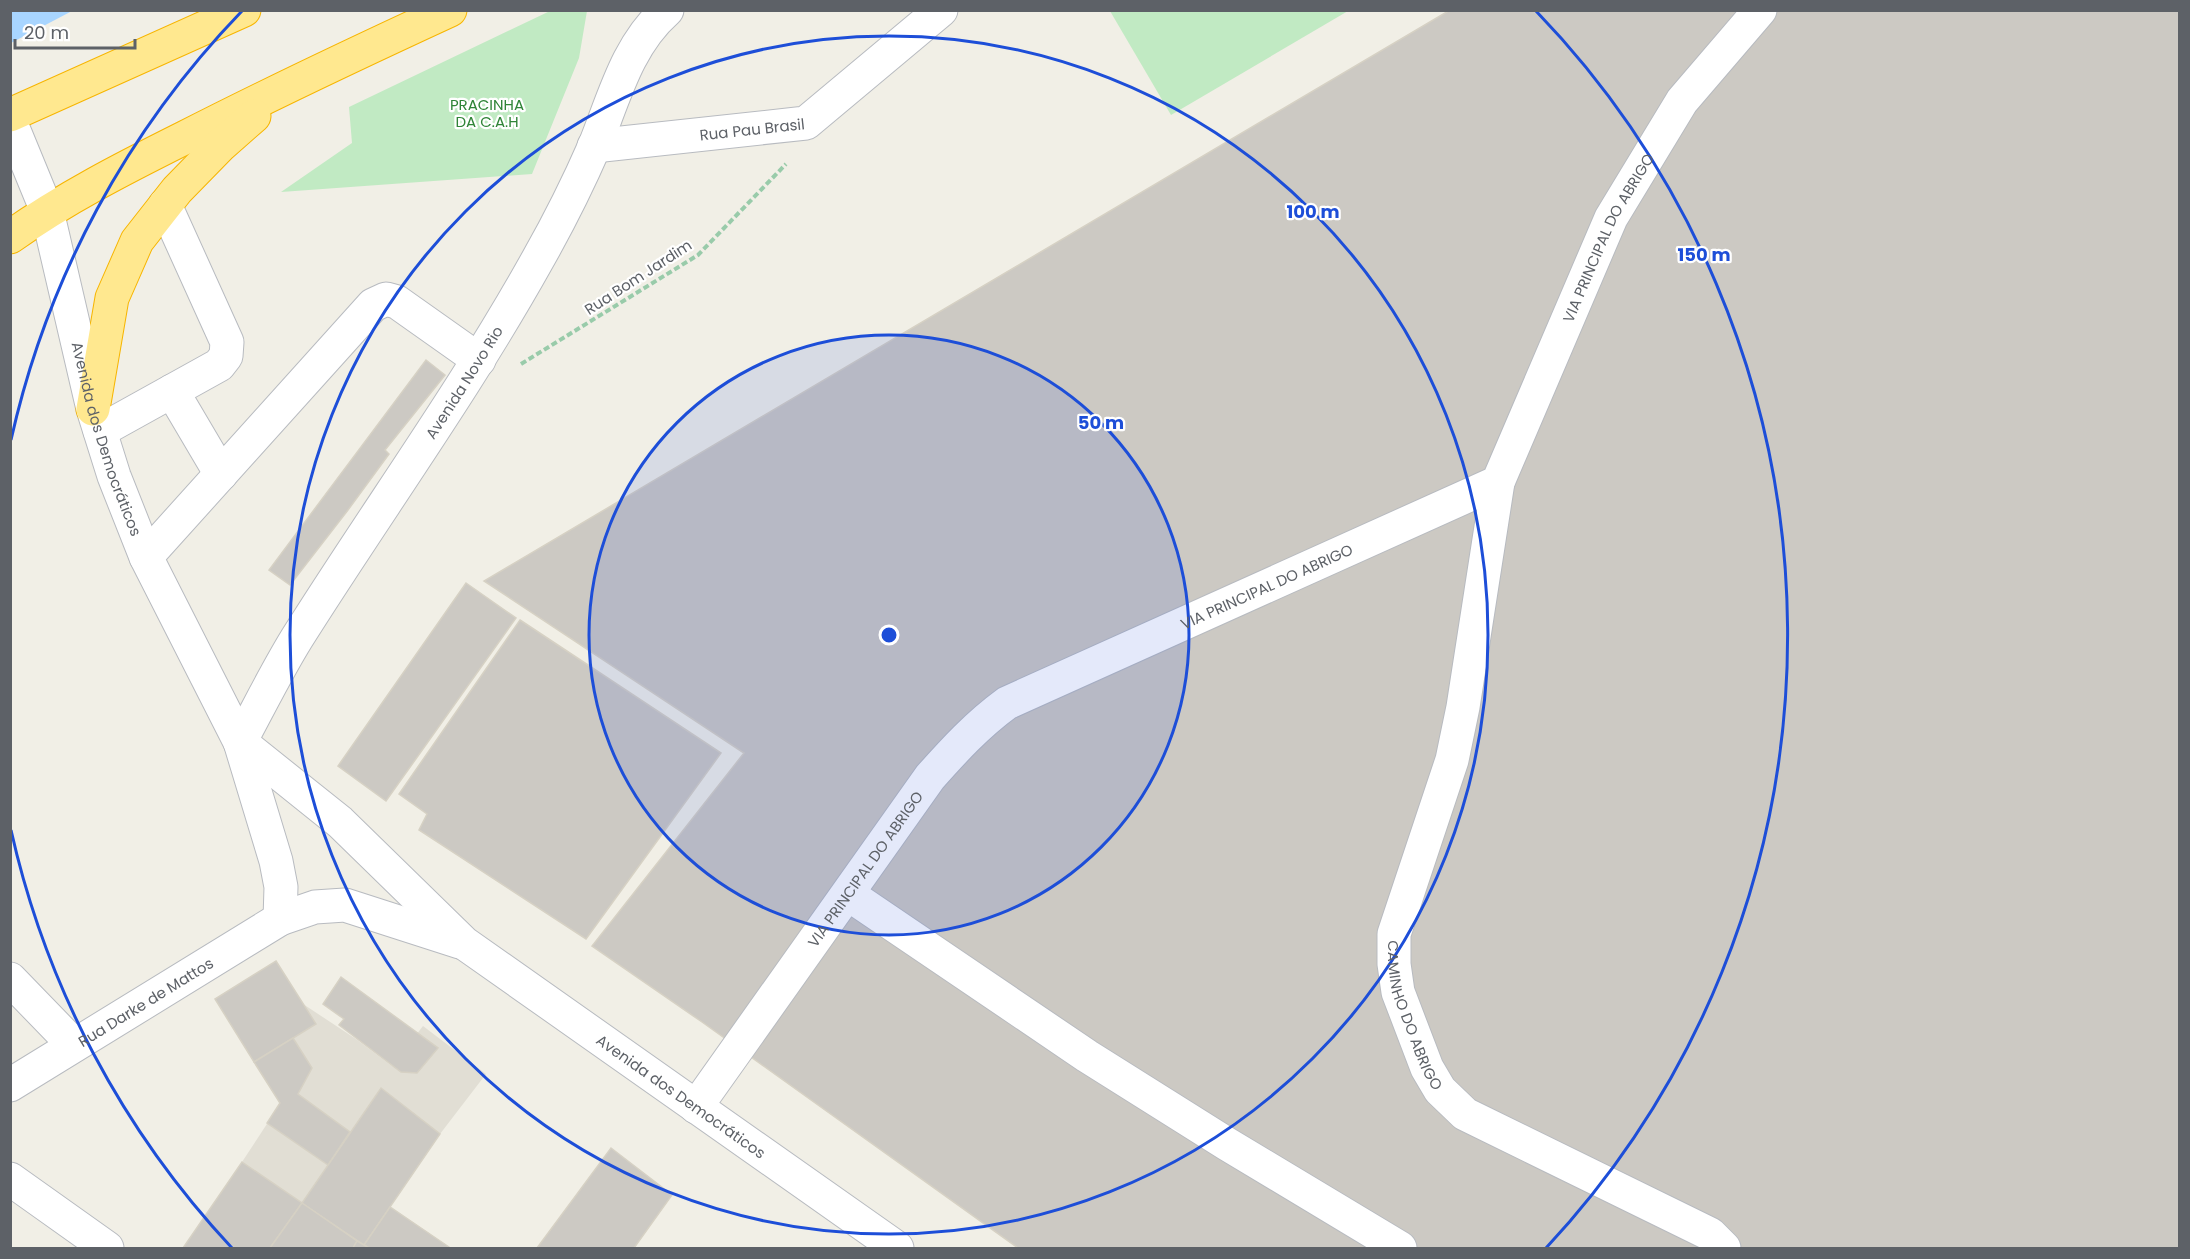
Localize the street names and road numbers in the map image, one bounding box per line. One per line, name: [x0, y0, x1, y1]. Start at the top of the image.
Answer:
street label: Rua Pau Brasil: [698, 113, 806, 145]
street label: VIA PRINCIPAL DO ABRIGO: [1557, 149, 1659, 326]
street label: Rua Bom Jardim: [580, 234, 696, 320]
street label: Avenida Novo Rio: [420, 322, 507, 443]
street label: Avenida dos Democráticos: [67, 340, 147, 539]
street label: VIA PRINCIPAL DO ABRIGO: [1177, 538, 1356, 634]
street label: VIA PRINCIPAL DO ABRIGO: [802, 786, 928, 951]
street label: CAMINHO DO ABRIGO: [1383, 940, 1448, 1094]
street label: Rua Darke de Mattos: [74, 952, 217, 1051]
street label: Avenida dos Democráticos: [592, 1029, 770, 1163]

